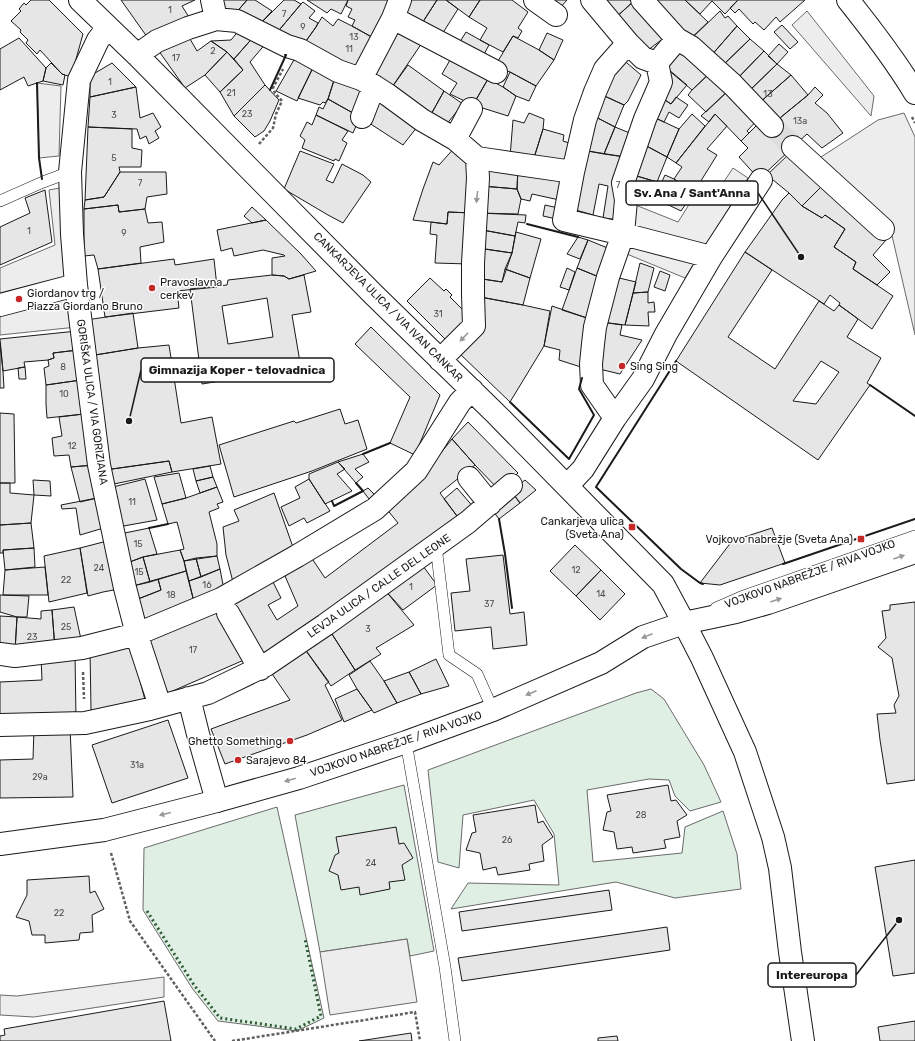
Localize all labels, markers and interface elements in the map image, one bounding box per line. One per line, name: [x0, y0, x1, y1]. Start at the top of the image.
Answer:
house number: 1: [168, 5, 172, 15]
house number: 7: [282, 9, 287, 19]
house number: 9: [300, 22, 306, 32]
house number: 13: [349, 32, 359, 42]
house number: 11: [345, 44, 353, 54]
house number: 2: [210, 46, 216, 56]
house number: 17: [172, 53, 181, 63]
house number: 1: [108, 77, 112, 87]
house number: 21: [226, 88, 236, 98]
house number: 13: [763, 89, 773, 99]
house number: 23: [242, 109, 252, 119]
house number: 3: [111, 110, 117, 120]
house number: 13a: [793, 116, 807, 126]
house number: 5: [111, 153, 117, 163]
house number: 7: [138, 178, 143, 188]
house number: 7: [616, 180, 621, 190]
callout: Sv. Ana / Sant'Anna: [626, 181, 758, 205]
text: Sv. Ana / Sant'Anna: [634, 186, 750, 200]
one-way arrow: [473, 191, 480, 203]
house number: 1: [27, 226, 31, 236]
house number: 9: [121, 228, 127, 238]
street label: CANKARJEVA ULICA / VIA IVAN CANKAR: [311, 230, 465, 384]
place label: Pravoslavna cerkev: [160, 276, 222, 302]
marker: Pravoslavna cerkev: [147, 283, 157, 293]
place label: Giordanov trg / Piazza Giordano Bruno: [27, 287, 143, 313]
marker: Giordanov trg / Piazza Giordano Bruno: [14, 294, 24, 304]
house number: 31: [433, 309, 443, 319]
street label: GORIŠKA ULICA / VIA GORIZIANA: [74, 318, 110, 486]
one-way arrow: [459, 332, 469, 342]
callout: Gimnazija Koper - telovadnica: [141, 358, 334, 382]
place label: Sing Sing: [630, 360, 678, 373]
marker: Sing Sing: [617, 361, 627, 371]
house number: 8: [60, 362, 66, 372]
text: Gimnazija Koper - telovadnica: [149, 363, 325, 377]
house number: 10: [59, 389, 69, 399]
house number: 12: [67, 441, 77, 451]
house number: 11: [128, 497, 136, 507]
place label: Cankarjeva ulica (Sveta Ana): [541, 515, 624, 541]
marker: Cankarjeva ulica (Sveta Ana): [627, 522, 637, 532]
street label: LEVJA ULICA / CALLE DEL LEONE: [305, 531, 453, 641]
place label: Vojkovo nabrežje (Sveta Ana): [706, 533, 853, 546]
marker: Vojkovo nabrežje (Sveta Ana): [856, 534, 866, 544]
street label: VOJKOVO NABREŽJE / RIVA VOJKO: [723, 537, 897, 611]
house number: 15: [133, 539, 143, 549]
one-way arrow: [893, 554, 905, 560]
house number: 24: [94, 563, 105, 573]
house number: 12: [571, 565, 581, 575]
house number: 15: [134, 567, 144, 577]
house number: 22: [61, 575, 71, 585]
house number: 16: [202, 580, 212, 590]
house number: 1: [409, 582, 413, 592]
house number: 14: [596, 589, 606, 599]
house number: 18: [166, 590, 176, 600]
one-way arrow: [770, 597, 782, 603]
house number: 37: [484, 599, 494, 609]
house number: 25: [61, 622, 71, 632]
house number: 3: [365, 624, 371, 634]
house number: 23: [27, 632, 37, 642]
one-way arrow: [642, 633, 653, 639]
house number: 17: [189, 645, 198, 655]
one-way arrow: [525, 690, 536, 696]
street label: VOJKOVO NABREŽJE / RIVA VOJKO: [309, 708, 483, 780]
place label: Ghetto Something: [188, 735, 282, 748]
marker: Ghetto Something: [285, 736, 295, 746]
place label: Sarajevo 84: [246, 754, 307, 767]
marker: Sarajevo 84: [233, 755, 243, 765]
house number: 31a: [130, 760, 144, 770]
house number: 29a: [32, 772, 48, 782]
one-way arrow: [284, 777, 296, 783]
house number: 28: [635, 810, 647, 820]
one-way arrow: [159, 812, 171, 818]
house number: 26: [502, 835, 513, 845]
house number: 24: [366, 858, 377, 868]
house number: 22: [54, 908, 64, 918]
callout: Intereuropa: [768, 963, 856, 987]
text: Intereuropa: [776, 968, 848, 982]

